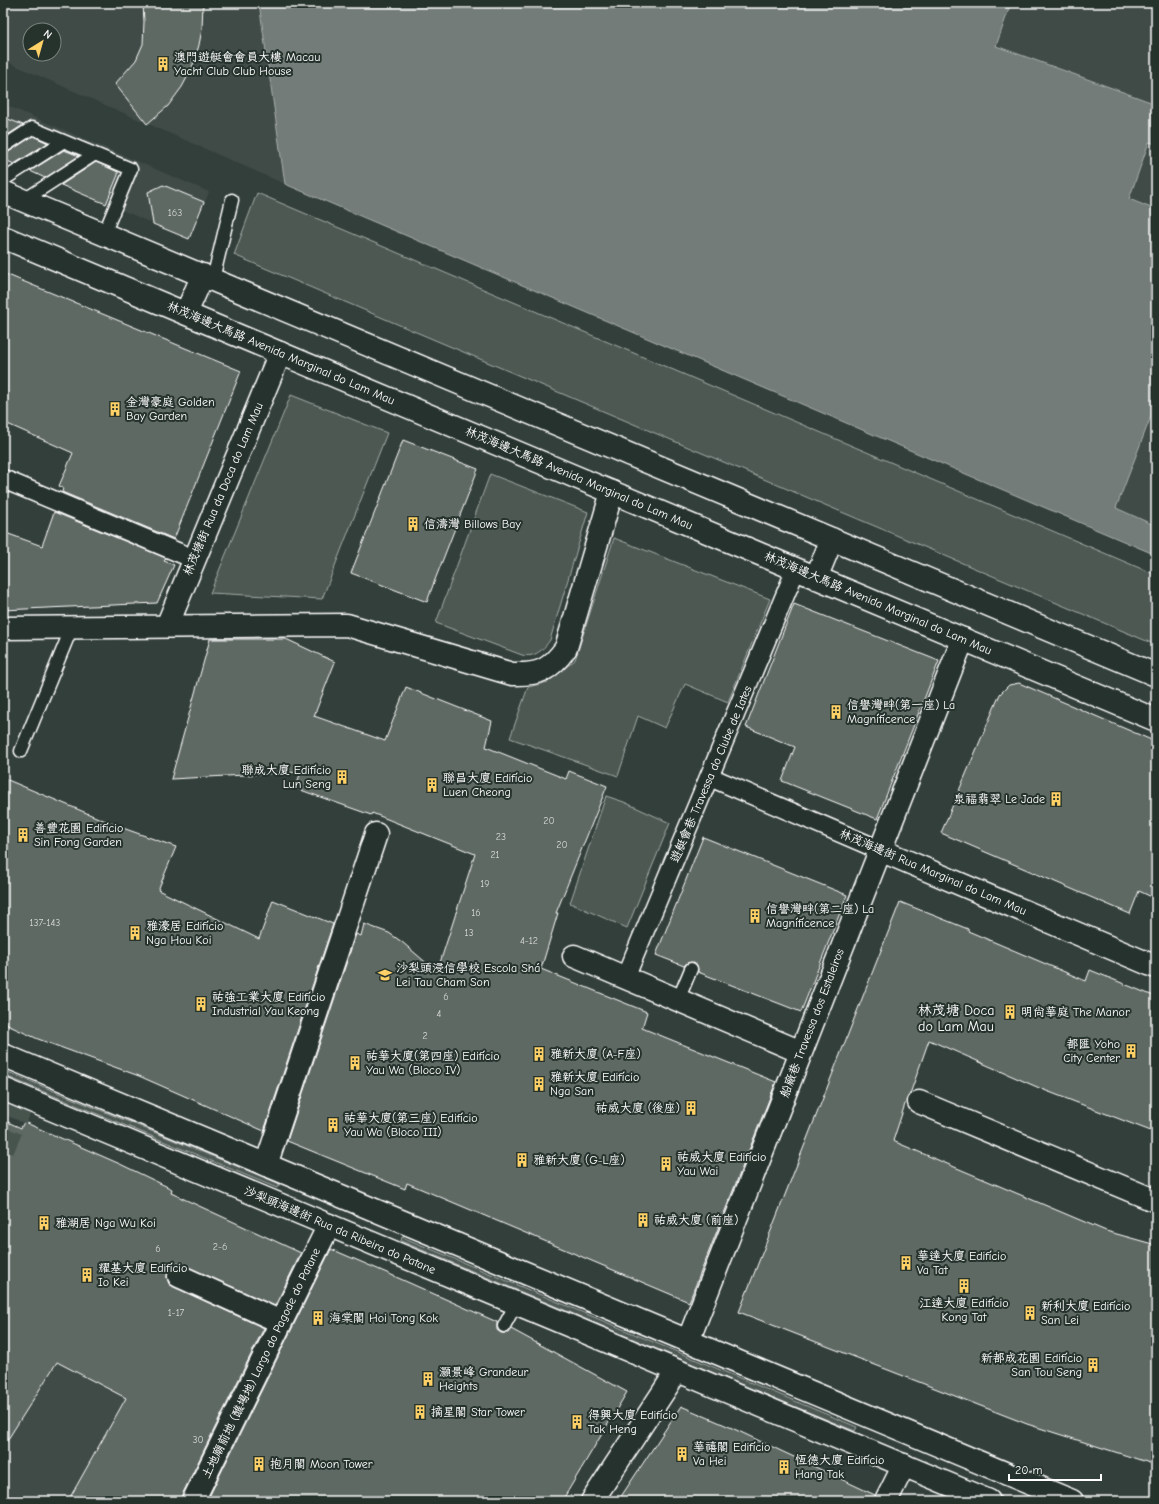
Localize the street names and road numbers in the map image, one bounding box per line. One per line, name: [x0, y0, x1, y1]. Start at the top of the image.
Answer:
street label: 林茂海邊大馬路 Avenida Marginal do Lam Mau: [165, 299, 397, 407]
street label: 林茂塘街 Rua da Doca do Lam Mau: [180, 400, 266, 578]
street label: 林茂海邊大馬路 Avenida Marginal do Lam Mau: [463, 424, 695, 532]
street label: 林茂海邊大馬路 Avenida Marginal do Lam Mau: [762, 549, 994, 657]
street label: 遊艇會巷 Travessa do Clube de Iates: [667, 684, 755, 864]
street label: 林茂海邊街 Rua Marginal do Lam Mau: [837, 826, 1029, 918]
street label: 船廠巷 Travessa dos Estaleiros: [777, 947, 847, 1099]
street label: 沙梨頭海邊街 Rua da Ribeira do Patane: [242, 1183, 438, 1277]
street label: 土地廟前地 (醮場地) Largo do Pagode do Patane: [199, 1245, 323, 1481]

